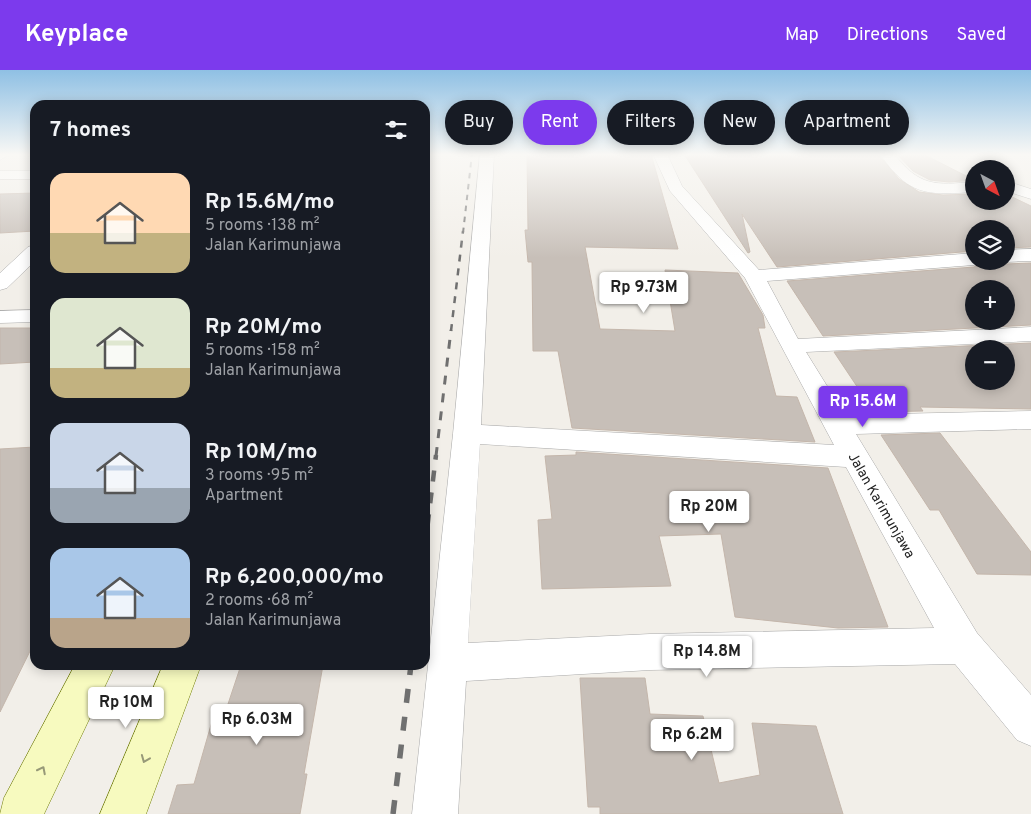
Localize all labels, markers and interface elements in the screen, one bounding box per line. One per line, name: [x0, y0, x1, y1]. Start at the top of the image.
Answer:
text: Keyplace: [25, 20, 128, 50]
text: Map: [785, 24, 819, 47]
text: Directions: [847, 24, 929, 47]
text: Saved: [957, 24, 1006, 47]
chip: Buy: [445, 100, 513, 145]
chip: Rent: [523, 100, 597, 145]
chip: Filters: [607, 100, 694, 145]
chip: New: [704, 100, 775, 145]
chip: Apartment: [785, 100, 909, 145]
icon: filters: [382, 116, 410, 144]
text: 7 homes: [50, 117, 131, 144]
north arrow: [965, 160, 1015, 210]
map controls: [965, 160, 1015, 390]
text: Rp 15.6M/mo: [205, 189, 335, 216]
icon: home: [90, 193, 150, 253]
text: 5 rooms · 138 m²: [205, 216, 320, 236]
button: layers: [965, 220, 1015, 270]
text: Jalan Karimunjawa: [205, 236, 341, 256]
pin: Rp 9.73M: [592, 272, 696, 314]
text: Rp 9.73M: [610, 278, 678, 298]
button: +: [965, 280, 1015, 330]
text: Rp 20M/mo: [205, 314, 322, 341]
icon: home: [90, 318, 150, 378]
button: −: [965, 340, 1015, 390]
text: 5 rooms · 158 m²: [205, 341, 320, 361]
text: Jalan Karimunjawa: [205, 361, 341, 381]
pin: Rp 15.6M: [811, 386, 915, 428]
text: Rp 15.6M: [829, 392, 897, 412]
text: Rp 10M/mo: [205, 439, 317, 466]
icon: home: [90, 443, 150, 503]
street label: Jalan Karimunjawa: [844, 450, 918, 562]
text: 3 rooms · 95 m²: [205, 466, 313, 486]
text: Apartment: [205, 486, 283, 506]
pin: Rp 20M: [668, 490, 750, 533]
text: Rp 20M: [680, 497, 738, 517]
text: Rp 6,200,000/mo: [205, 564, 384, 591]
icon: home: [90, 568, 150, 628]
text: 2 rooms · 68 m²: [205, 591, 313, 611]
text: Jalan Karimunjawa: [205, 611, 341, 631]
pin: Rp 14.8M: [655, 636, 759, 678]
text: Rp 14.8M: [673, 642, 741, 662]
pin: Rp 10M: [85, 686, 167, 729]
text: Rp 10M: [99, 693, 153, 713]
pin: Rp 6.03M: [205, 704, 309, 746]
text: Rp 6.03M: [221, 710, 293, 730]
pin: Rp 6.2M: [646, 718, 738, 761]
text: Rp 6.2M: [662, 725, 722, 745]
one-way arrow: [140, 754, 151, 763]
one-way arrow: [36, 767, 46, 776]

